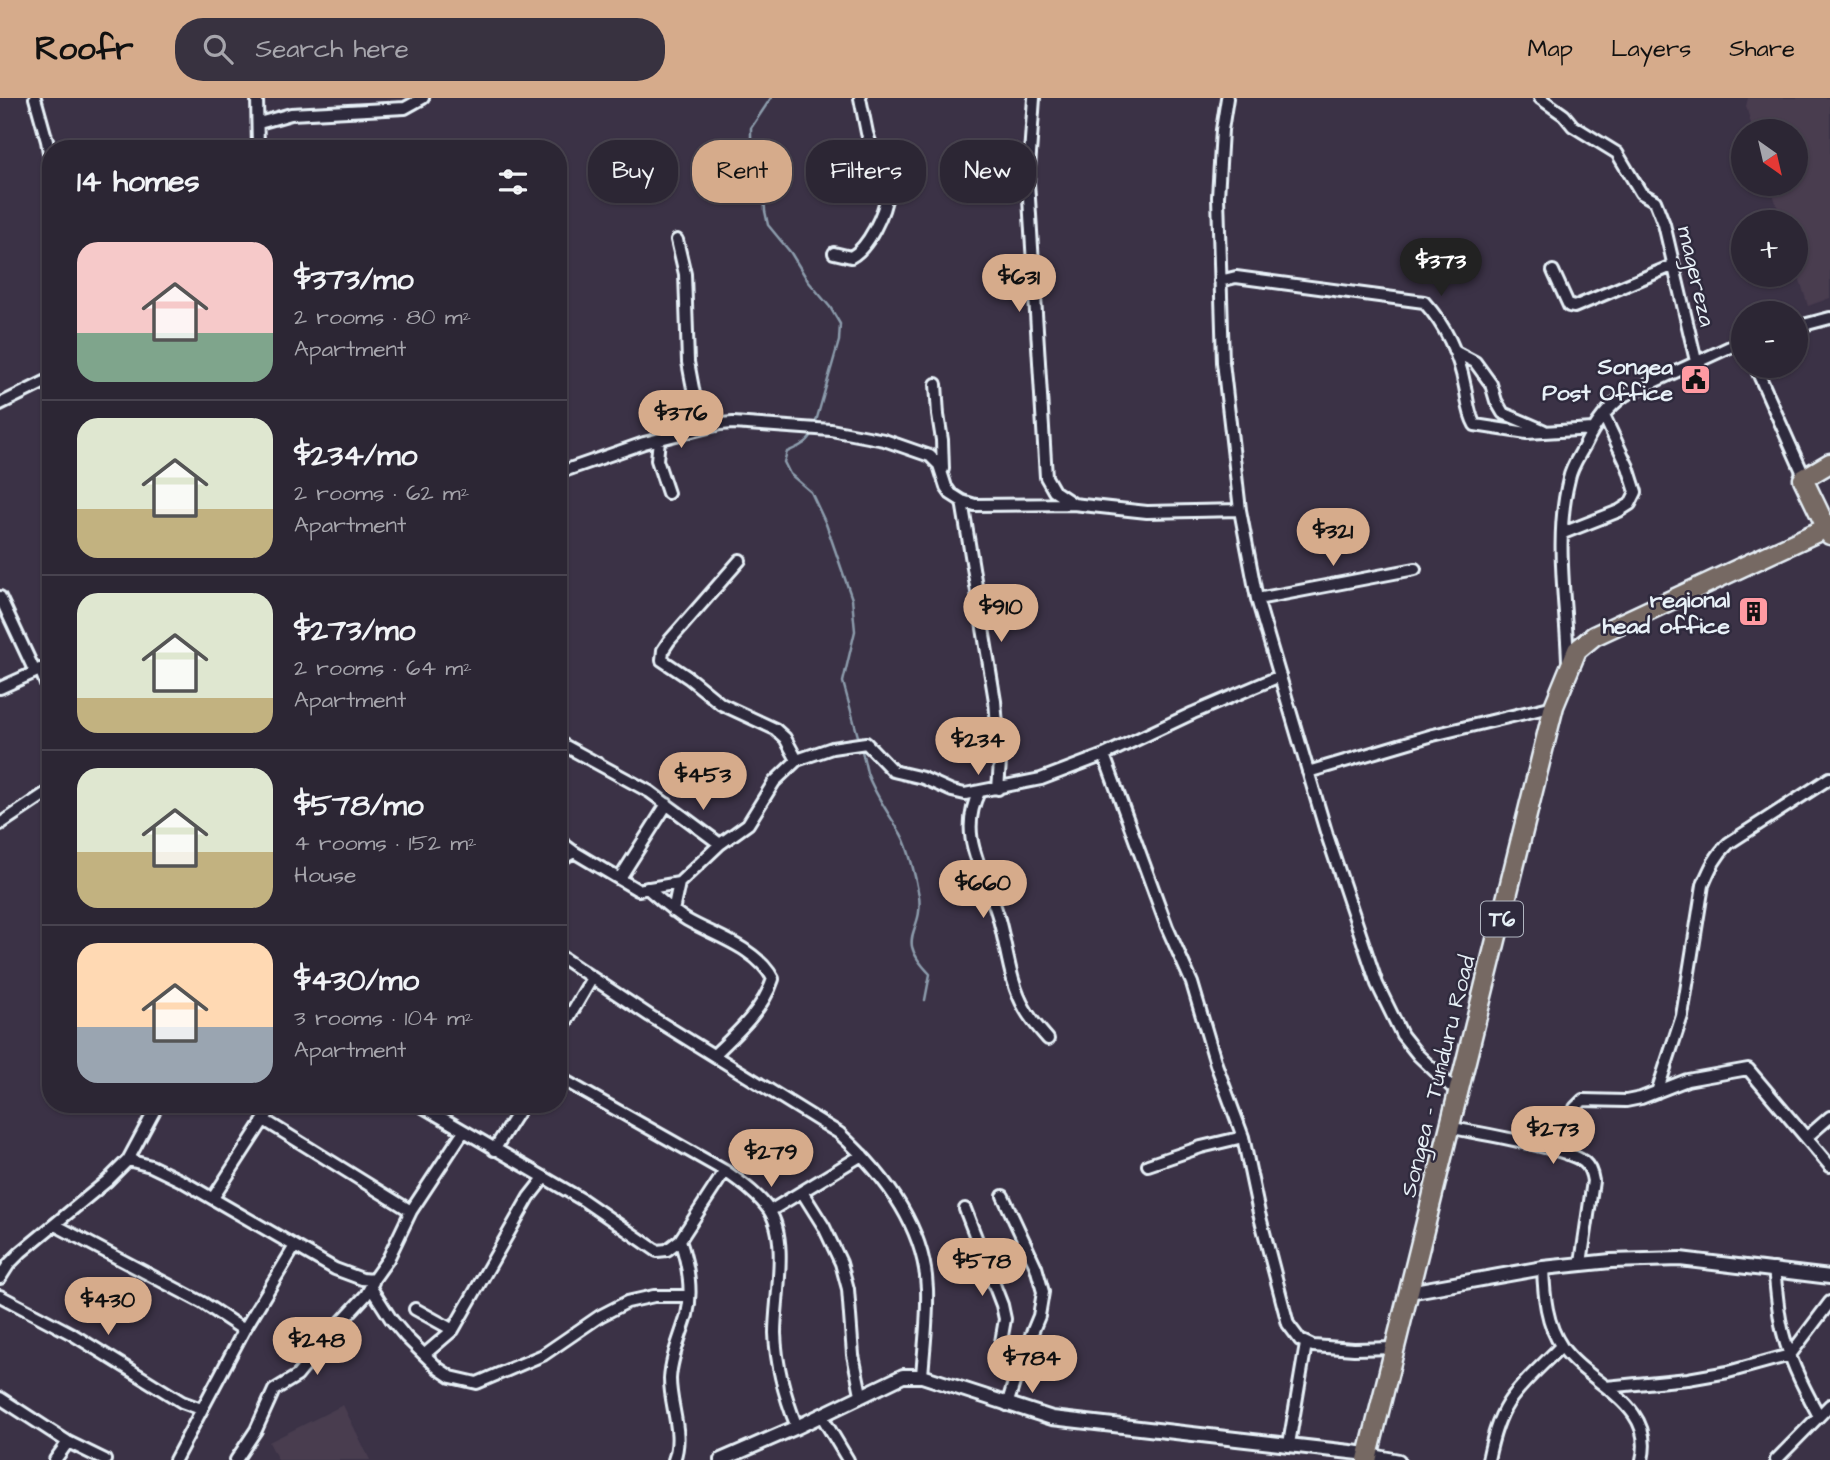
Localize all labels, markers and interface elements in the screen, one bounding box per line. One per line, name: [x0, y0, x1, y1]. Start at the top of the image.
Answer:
search box: [175, 18, 665, 81]
text: Roofr: [35, 26, 133, 72]
icon: search: [199, 30, 237, 68]
text: Search here: [255, 31, 409, 67]
text: Map: [1528, 32, 1573, 66]
text: Layers: [1611, 32, 1691, 66]
text: Share: [1729, 32, 1795, 66]
north arrow: [1731, 119, 1808, 196]
map controls: [1731, 119, 1808, 378]
chip: Buy: [588, 140, 678, 203]
chip: Rent: [692, 140, 792, 203]
chip: Filters: [806, 140, 926, 203]
chip: New: [940, 140, 1036, 203]
text: 14 homes: [77, 161, 200, 203]
icon: filters: [494, 163, 532, 201]
button: +: [1731, 210, 1808, 287]
street label: magereza: [1668, 223, 1723, 330]
pin: $373: [1400, 238, 1482, 298]
text: $373: [1416, 245, 1466, 277]
pin: $631: [978, 254, 1060, 314]
text: $373/mo: [294, 259, 414, 301]
text: $631: [998, 261, 1040, 293]
icon: home: [133, 270, 217, 354]
text: 2 rooms · 80 m²: [294, 301, 471, 333]
button: −: [1731, 301, 1808, 378]
text: Apartment: [294, 333, 406, 365]
place label: Songea Post Office: [1542, 351, 1674, 409]
public building icon: Songea Post Office: [1679, 362, 1713, 396]
pin: $376: [640, 390, 722, 450]
text: $376: [654, 397, 708, 429]
text: $234/mo: [294, 435, 417, 477]
icon: home: [133, 446, 217, 530]
text: 2 rooms · 62 m²: [294, 477, 469, 509]
pin: $321: [1292, 508, 1374, 568]
text: Apartment: [294, 509, 406, 541]
text: $321: [1313, 515, 1353, 547]
pin: $910: [960, 584, 1042, 644]
place label: regional head office: [1603, 584, 1731, 642]
text: $910: [979, 591, 1023, 623]
building icon: regional head office: [1736, 595, 1770, 629]
text: $273/mo: [294, 610, 415, 652]
icon: home: [133, 621, 217, 705]
text: 2 rooms · 64 m²: [294, 652, 472, 684]
text: Apartment: [294, 684, 406, 716]
pin: $234: [937, 718, 1019, 777]
text: $234: [951, 724, 1005, 756]
pin: $453: [662, 752, 744, 812]
text: $453: [675, 759, 731, 791]
text: $578/mo: [294, 785, 424, 827]
icon: home: [133, 796, 217, 880]
text: 4 rooms · 152 m²: [294, 827, 477, 859]
text: House: [294, 859, 357, 891]
pin: $660: [942, 860, 1024, 920]
text: $660: [955, 867, 1011, 899]
road number: T6: [1481, 902, 1523, 936]
street label: Songea - Tunduru Road: [1392, 952, 1485, 1201]
text: $430/mo: [294, 960, 419, 1002]
icon: home: [133, 971, 217, 1055]
text: 3 rooms · 104 m²: [294, 1002, 473, 1034]
text: Apartment: [294, 1034, 406, 1066]
pin: $273: [1512, 1107, 1594, 1166]
text: $273: [1527, 1113, 1579, 1145]
pin: $279: [730, 1130, 812, 1189]
text: $279: [744, 1136, 798, 1168]
pin: $578: [941, 1238, 1023, 1298]
text: $578: [953, 1245, 1011, 1277]
pin: $430: [67, 1278, 149, 1337]
text: $430: [81, 1284, 135, 1316]
pin: $248: [276, 1318, 358, 1377]
text: $248: [289, 1324, 345, 1356]
pin: $784: [991, 1336, 1073, 1395]
text: $784: [1003, 1342, 1061, 1374]

